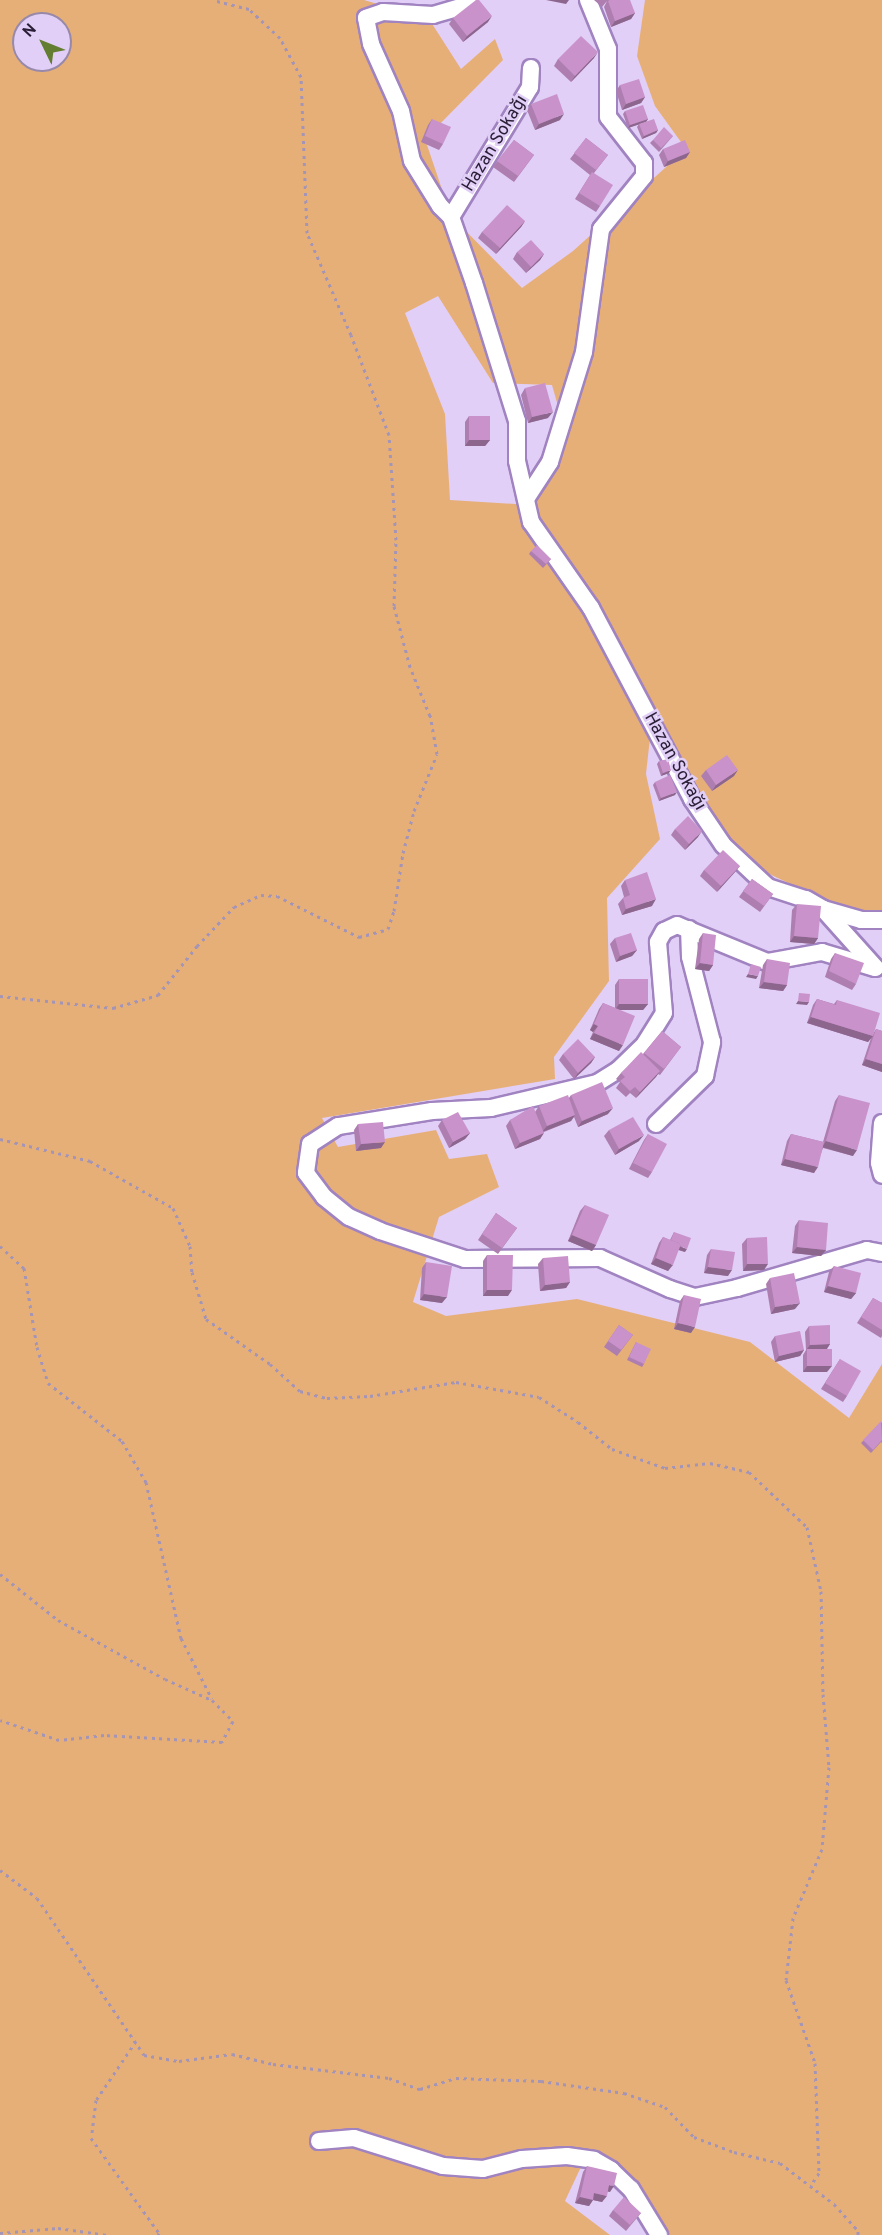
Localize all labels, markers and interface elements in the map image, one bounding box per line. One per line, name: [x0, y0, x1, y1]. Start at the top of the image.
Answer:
north arrow: [12, 12, 72, 72]
text: N: [19, 20, 42, 42]
street label: Hazan Sokağı: [459, 92, 533, 196]
street label: Hazan Sokağı: [638, 709, 710, 815]

